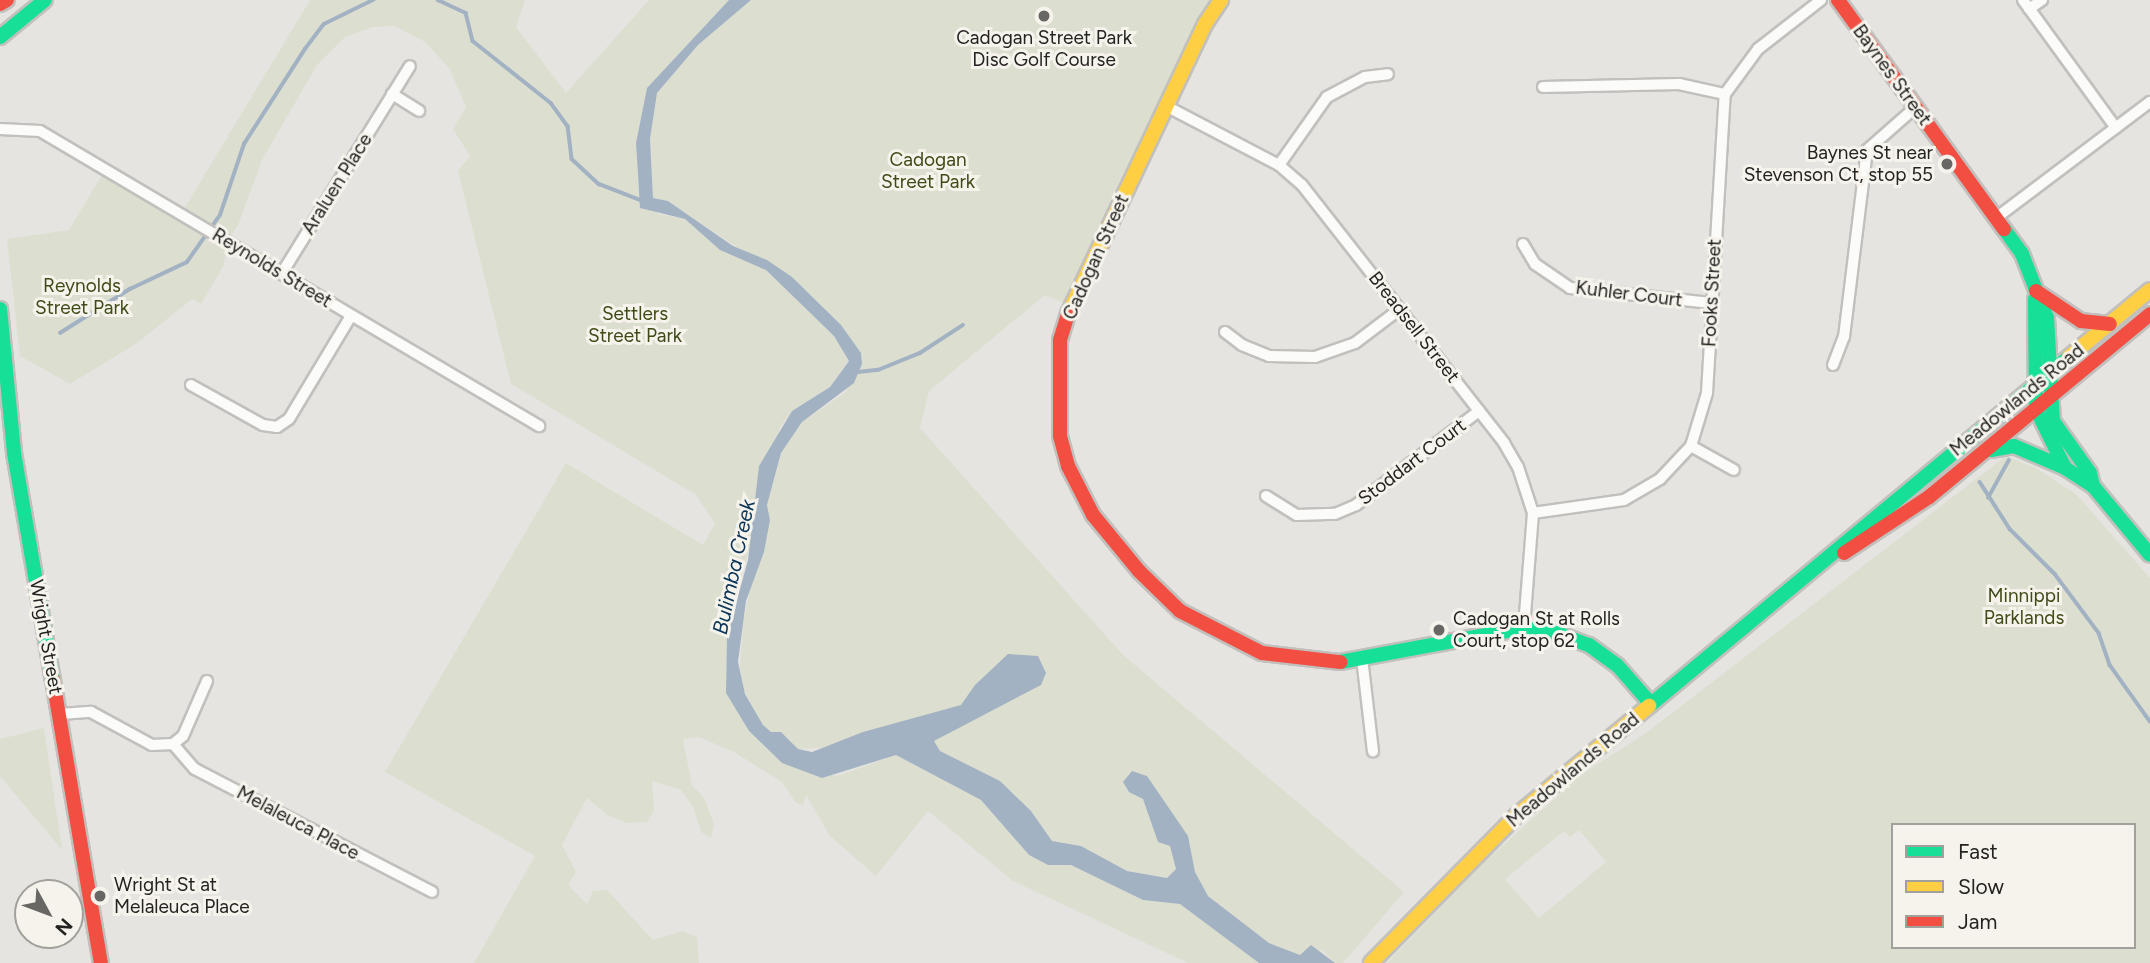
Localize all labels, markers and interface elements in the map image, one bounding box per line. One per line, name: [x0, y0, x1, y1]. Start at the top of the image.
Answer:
marker: Cadogan Street Park Disc Golf Course: [1036, 8, 1052, 24]
street label: Baynes Street: [1848, 20, 1936, 130]
place label: Cadogan Street Park Disc Golf Course: [956, 27, 1132, 71]
street label: Araluen Place: [297, 129, 377, 239]
place label: Baynes St near Stevenson Ct, stop 55: [1744, 142, 1933, 186]
park label: Cadogan Street Park: [881, 149, 975, 193]
marker: Baynes St near Stevenson Ct, stop 55: [1939, 156, 1955, 172]
street label: Cadogan Street: [1058, 191, 1134, 323]
street label: Reynolds Street: [208, 223, 336, 313]
street label: Fooks Street: [1698, 238, 1726, 348]
street label: Breadsell Street: [1364, 267, 1464, 387]
park label: Reynolds Street Park: [35, 275, 129, 319]
street label: Kuhler Court: [1574, 276, 1684, 312]
park label: Settlers Street Park: [588, 303, 682, 347]
street label: Meadowlands Road: [1945, 339, 2089, 461]
street label: Stoddart Court: [1354, 414, 1470, 510]
water label: Bulimba Creek: [707, 497, 761, 637]
street label: Wright Street: [25, 578, 67, 696]
park label: Minnippi Parklands: [1984, 585, 2064, 629]
place label: Cadogan St at Rolls Court, stop 62: [1453, 608, 1620, 652]
marker: Cadogan St at Rolls Court, stop 62: [1431, 622, 1447, 638]
street label: Meadowlands Road: [1502, 708, 1644, 832]
street label: Melaleuca Place: [233, 781, 363, 865]
legend: [1891, 823, 2136, 949]
text: Fast: [1958, 839, 1998, 864]
place label: Wright St at Melaleuca Place: [114, 874, 250, 918]
text: Slow: [1958, 874, 2004, 899]
north arrow: [14, 879, 84, 949]
marker: Wright St at Melaleuca Place: [92, 888, 108, 904]
text: Jam: [1958, 909, 1997, 934]
text: N: [50, 914, 77, 940]

